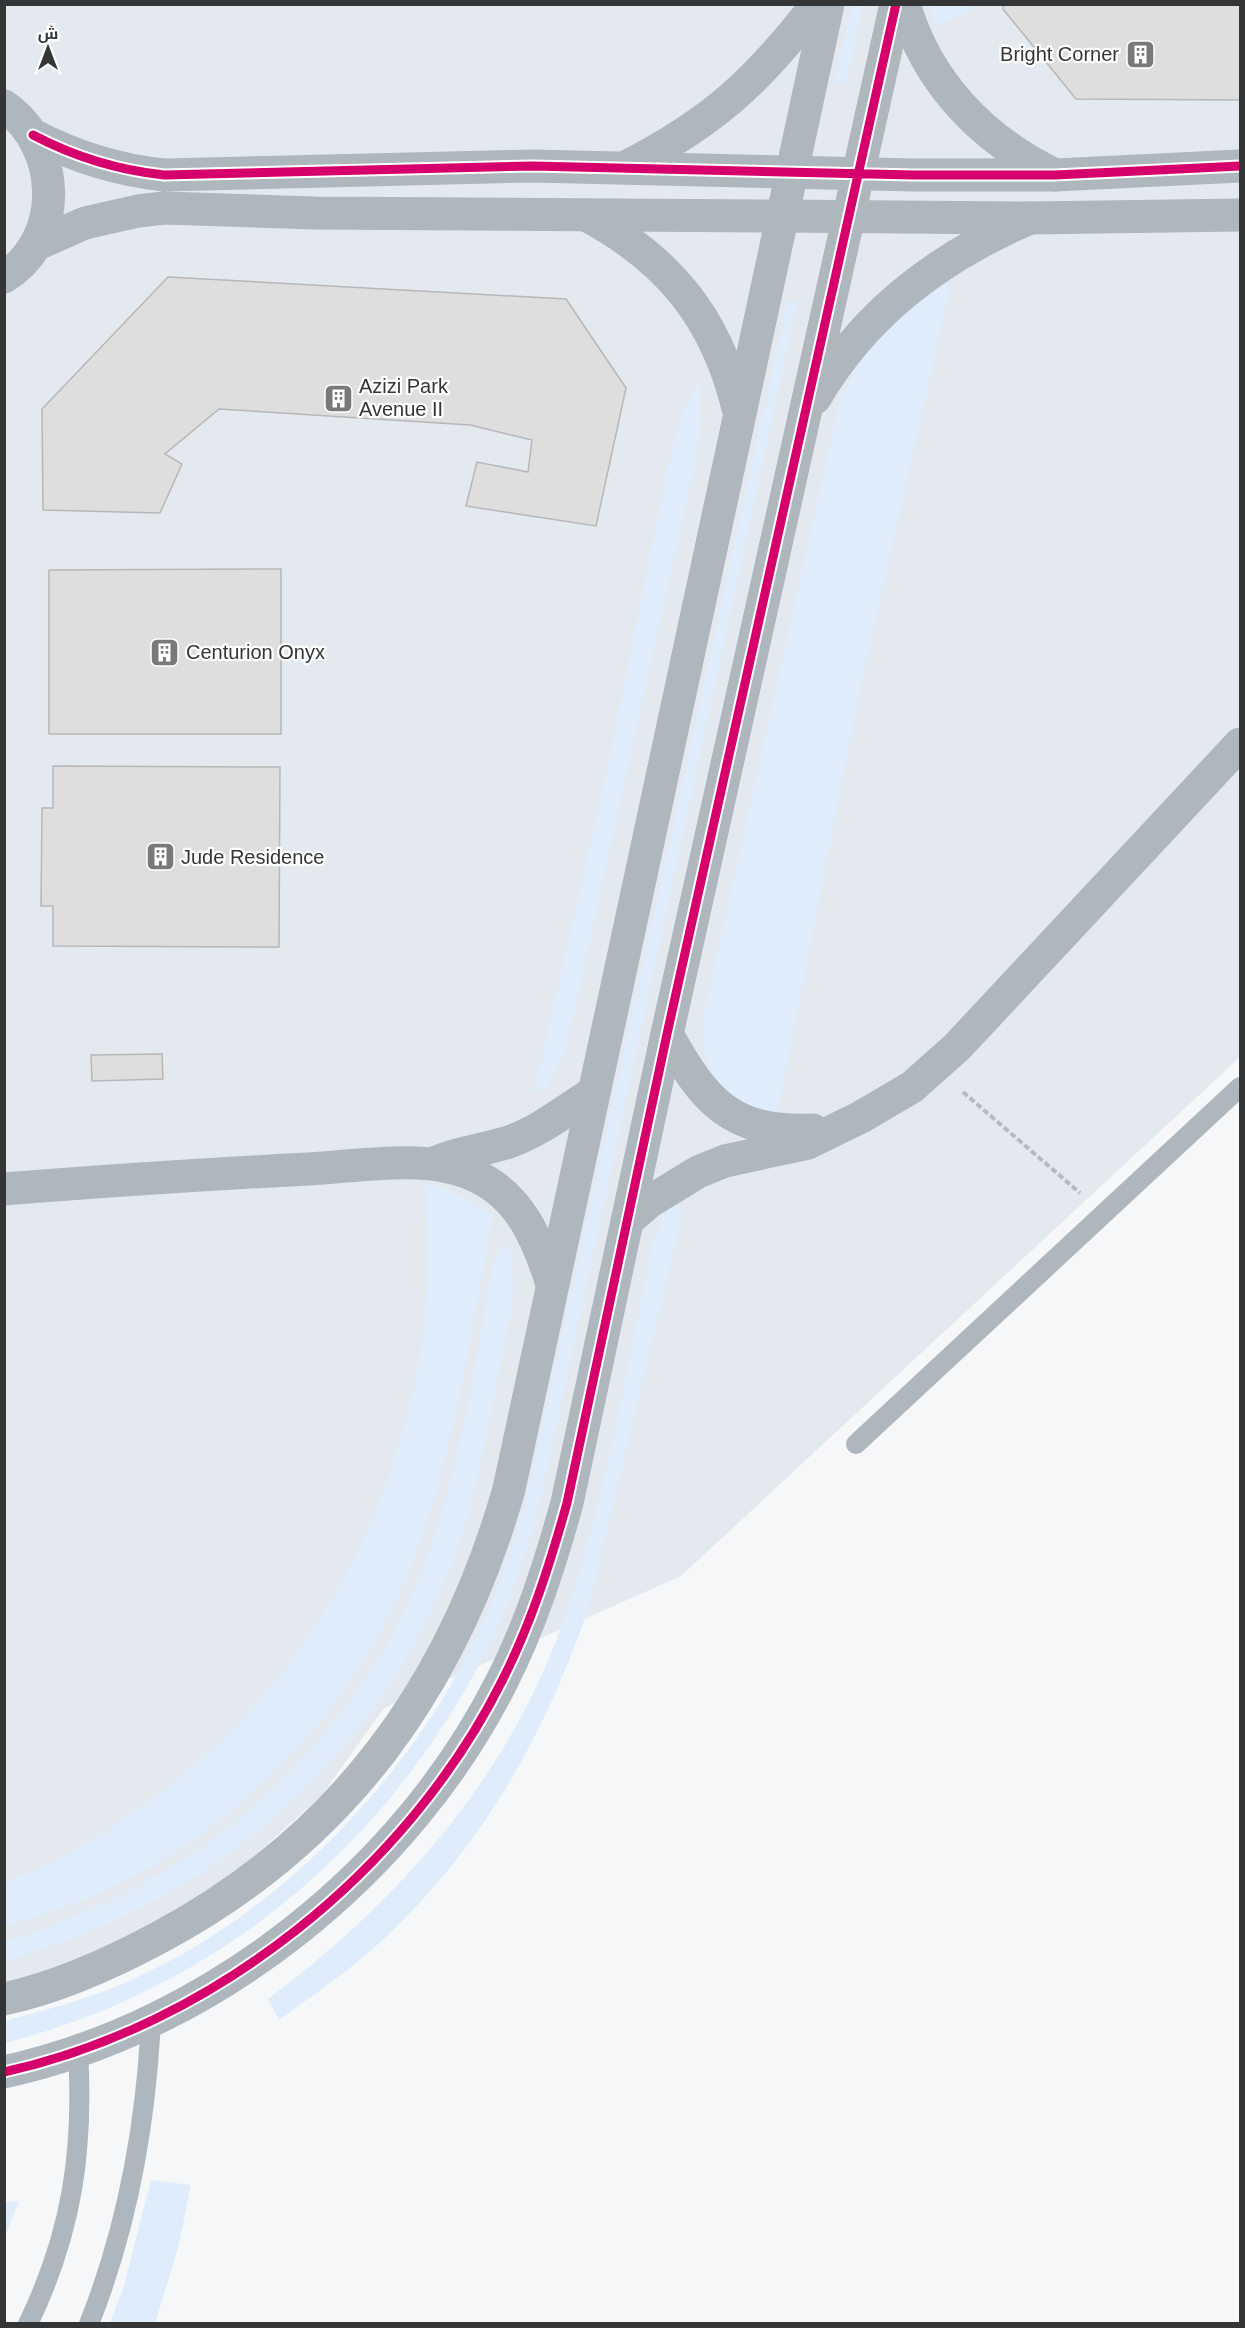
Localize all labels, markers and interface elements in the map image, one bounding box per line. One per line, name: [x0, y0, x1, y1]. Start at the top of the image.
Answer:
north arrow: [18, 18, 78, 78]
text: ش: [38, 25, 58, 43]
building icon: Bright Corner: [1124, 38, 1156, 70]
place label: Bright Corner: [1000, 43, 1119, 65]
place label: Azizi Park Avenue II: [359, 375, 449, 420]
building icon: Azizi Park Avenue II: [322, 382, 354, 414]
building icon: Centurion Onyx: [149, 636, 181, 668]
place label: Centurion Onyx: [186, 641, 325, 663]
building icon: Jude Residence: [144, 841, 176, 873]
place label: Jude Residence: [181, 846, 324, 868]

